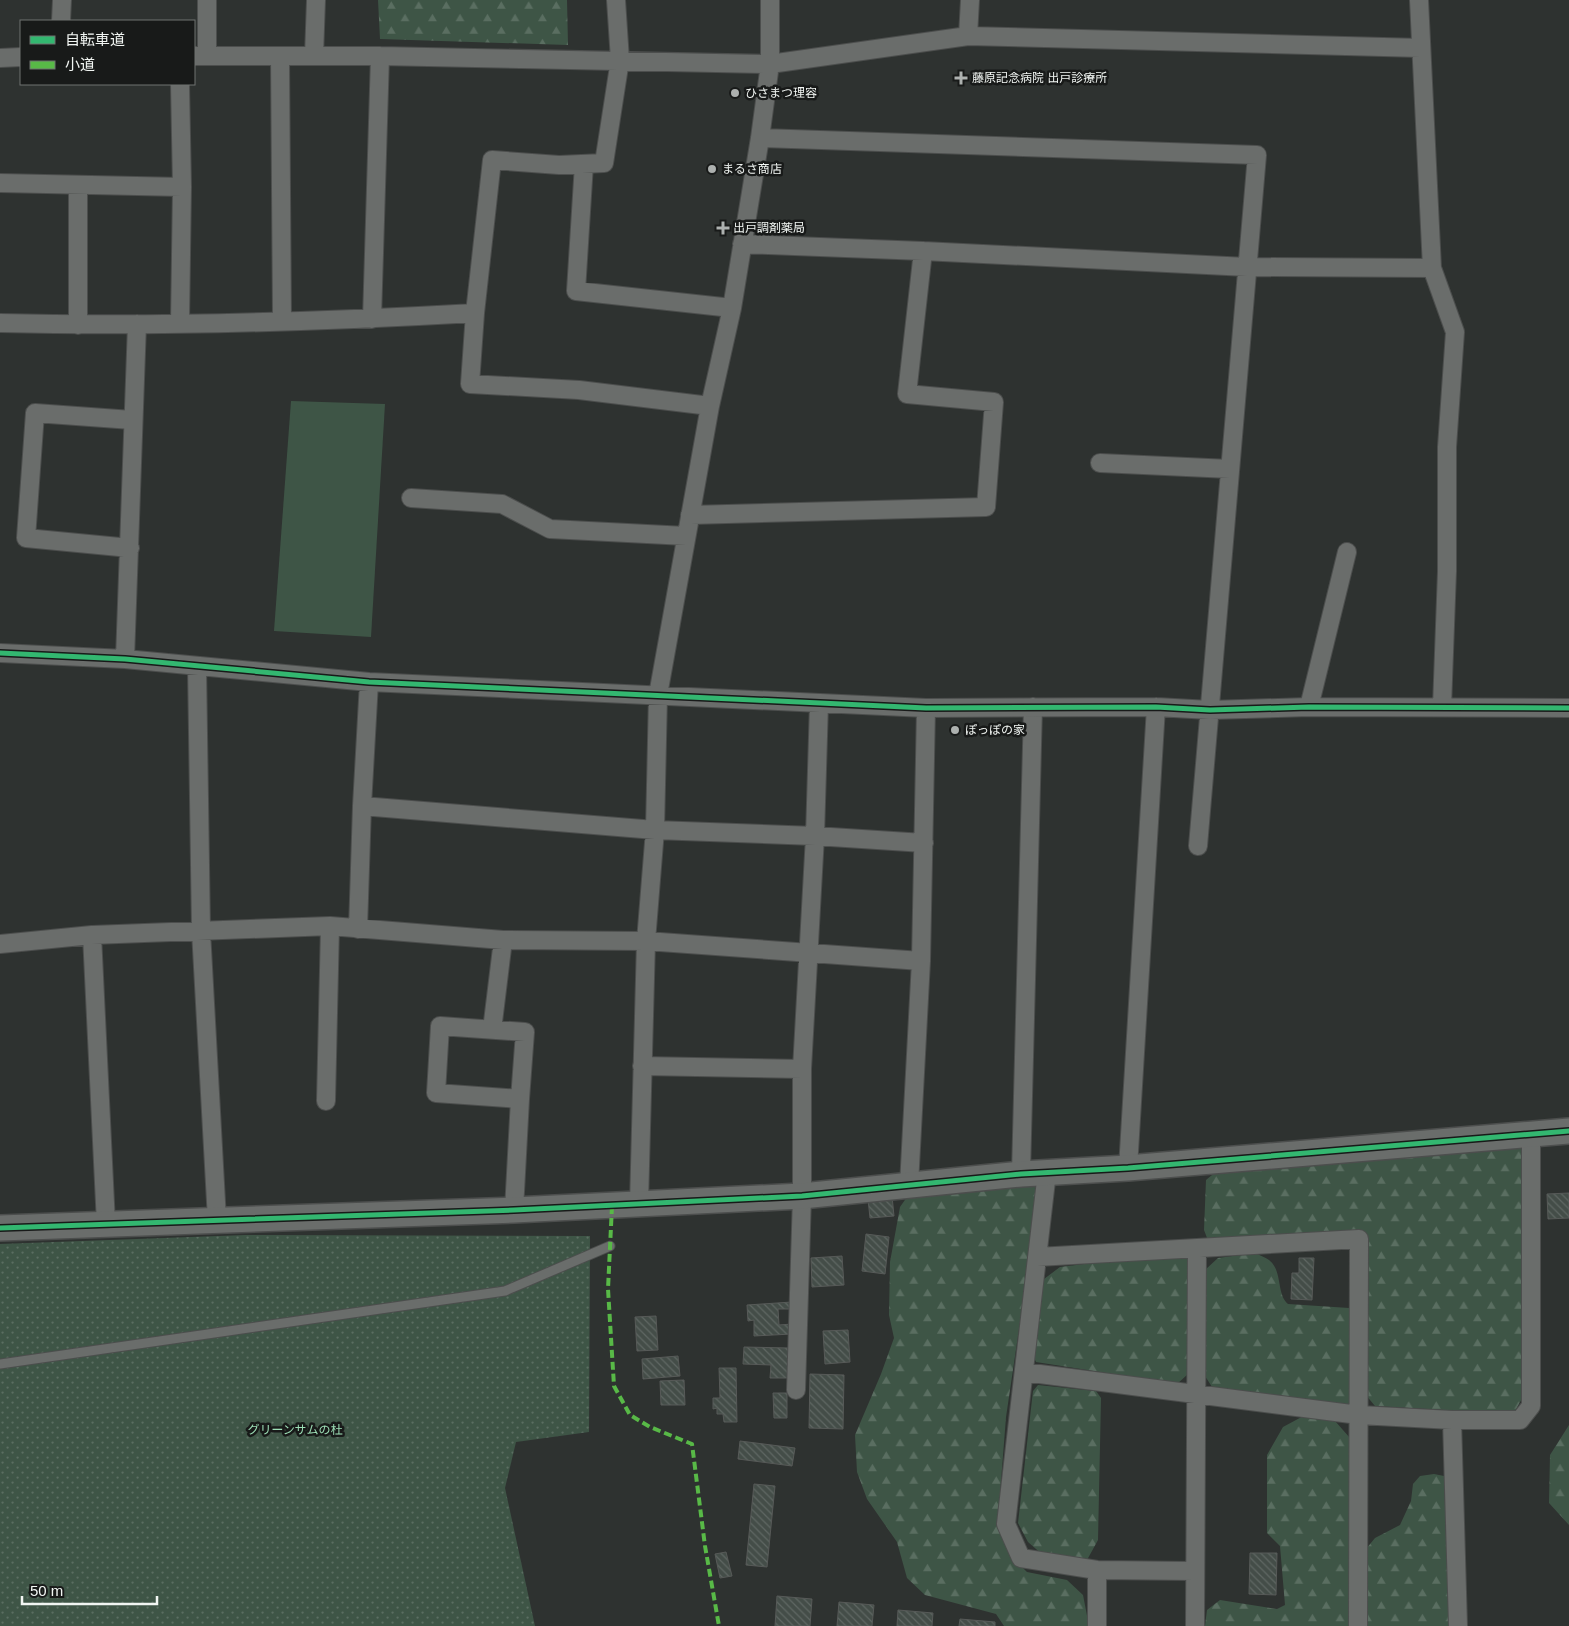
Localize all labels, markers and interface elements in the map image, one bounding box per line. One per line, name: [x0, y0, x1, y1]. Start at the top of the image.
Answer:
legend: [20, 20, 195, 85]
text: 自転車道: [65, 31, 125, 48]
text: 小道: [65, 56, 95, 73]
marker: 藤原記念病院 出戸診療所: [954, 71, 968, 85]
place label: 藤原記念病院 出戸診療所: [972, 71, 1107, 85]
place label: ひさまつ理容: [745, 86, 817, 100]
marker: ひさまつ理容: [729, 87, 741, 99]
place label: まるさ商店: [722, 162, 782, 176]
marker: まるさ商店: [706, 163, 718, 175]
place label: 出戸調剤薬局: [733, 221, 805, 235]
marker: 出戸調剤薬局: [717, 222, 729, 234]
place label: ぽっぽの家: [965, 723, 1025, 737]
marker: ぽっぽの家: [949, 724, 961, 736]
park label: グリーンサムの杜: [247, 1423, 343, 1437]
scale bar: [22, 1574, 158, 1606]
text: 50 m: [30, 1582, 63, 1599]

